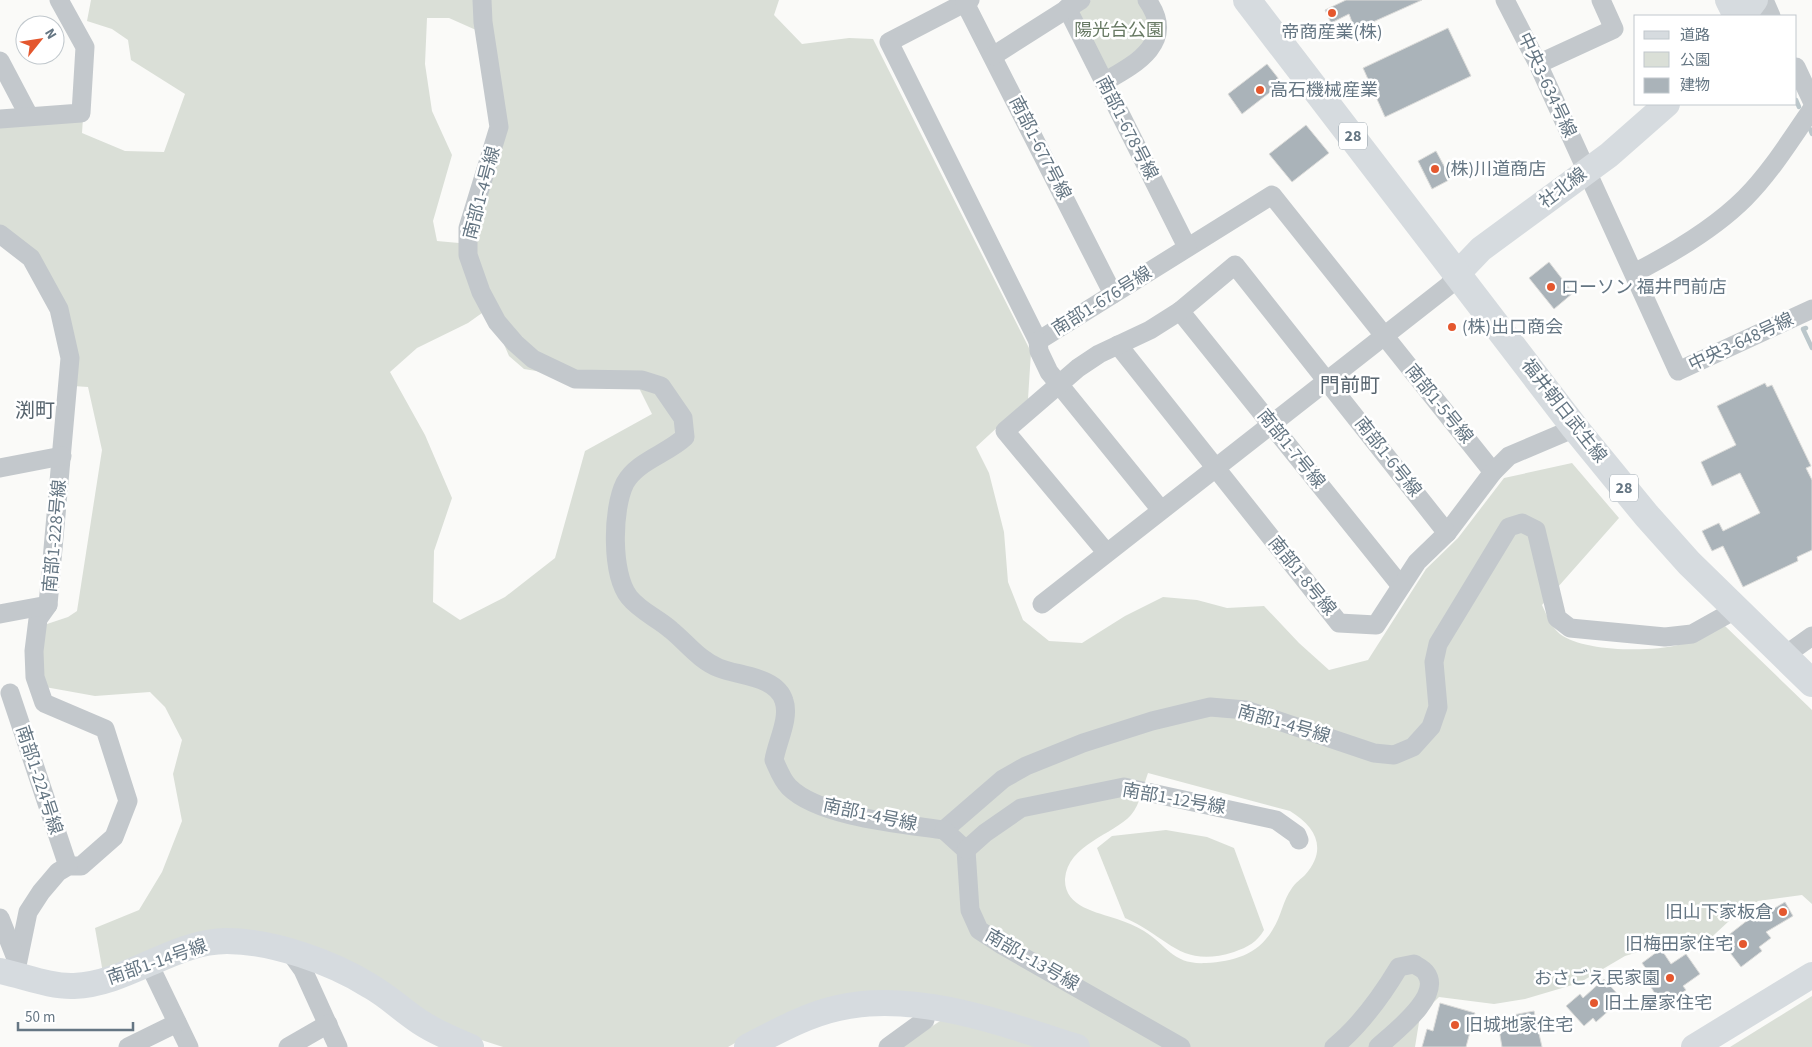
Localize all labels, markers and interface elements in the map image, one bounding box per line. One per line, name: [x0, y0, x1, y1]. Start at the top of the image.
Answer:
marker: 帝商産業(株): [1326, 7, 1338, 19]
north arrow: [15, 15, 65, 65]
legend: [1634, 15, 1797, 105]
park label: 陽光台公園: [1074, 18, 1164, 43]
place label: 帝商産業(株): [1282, 20, 1382, 45]
text: N: [39, 25, 61, 43]
text: 道路: [1680, 25, 1710, 46]
street label: 中央3-634号線: [1512, 28, 1582, 142]
text: 公園: [1680, 50, 1710, 71]
street label: 南部1-678号線: [1090, 72, 1164, 184]
text: 建物: [1680, 75, 1710, 96]
place label: 高石機械産業: [1270, 78, 1378, 103]
marker: 高石機械産業: [1254, 84, 1266, 96]
street label: 南部1-677号線: [1003, 92, 1077, 204]
road number: 28: [1339, 122, 1367, 150]
street label: 南部1-4号線: [458, 144, 506, 242]
place label: (株)川道商店: [1445, 157, 1546, 182]
street label: 社北線: [1534, 162, 1592, 214]
marker: (株)川道商店: [1429, 163, 1441, 175]
street label: 南部1-676号線: [1047, 260, 1157, 342]
place label: ローソン 福井門前店: [1561, 275, 1727, 300]
marker: ローソン 福井門前店: [1545, 281, 1557, 293]
street label: 中央3-648号線: [1684, 307, 1798, 377]
place label: (株)出口商会: [1462, 315, 1563, 340]
marker: (株)出口商会: [1446, 321, 1458, 333]
street label: 福井朝日武生線: [1515, 354, 1613, 468]
street label: 南部1-5号線: [1399, 359, 1479, 449]
district label: 門前町: [1320, 372, 1380, 400]
district label: 渕町: [15, 397, 55, 425]
street label: 南部1-7号線: [1251, 404, 1331, 494]
street label: 南部1-6号線: [1349, 412, 1427, 502]
road number: 28: [1610, 474, 1638, 502]
street label: 南部1-228号線: [38, 478, 72, 594]
street label: 南部1-8号線: [1262, 531, 1342, 621]
street label: 南部1-4号線: [1235, 699, 1333, 749]
street label: 南部1-224号線: [10, 722, 68, 838]
street label: 南部1-12号線: [1120, 778, 1228, 820]
street label: 南部1-4号線: [821, 793, 919, 837]
place label: 旧山下家板倉: [1665, 900, 1773, 925]
marker: 旧山下家板倉: [1777, 906, 1789, 918]
street label: 南部1-13号線: [981, 923, 1083, 997]
place label: 旧梅田家住宅: [1625, 932, 1733, 957]
street label: 南部1-14号線: [104, 933, 210, 991]
marker: 旧梅田家住宅: [1737, 938, 1749, 950]
place label: おさごえ民家園: [1534, 966, 1660, 991]
marker: おさごえ民家園: [1664, 972, 1676, 984]
place label: 旧土屋家住宅: [1604, 991, 1712, 1016]
marker: 旧土屋家住宅: [1588, 997, 1600, 1009]
scale bar: [18, 1000, 132, 1032]
text: 50 m: [25, 1007, 55, 1028]
place label: 旧城地家住宅: [1465, 1013, 1573, 1038]
marker: 旧城地家住宅: [1449, 1019, 1461, 1031]

